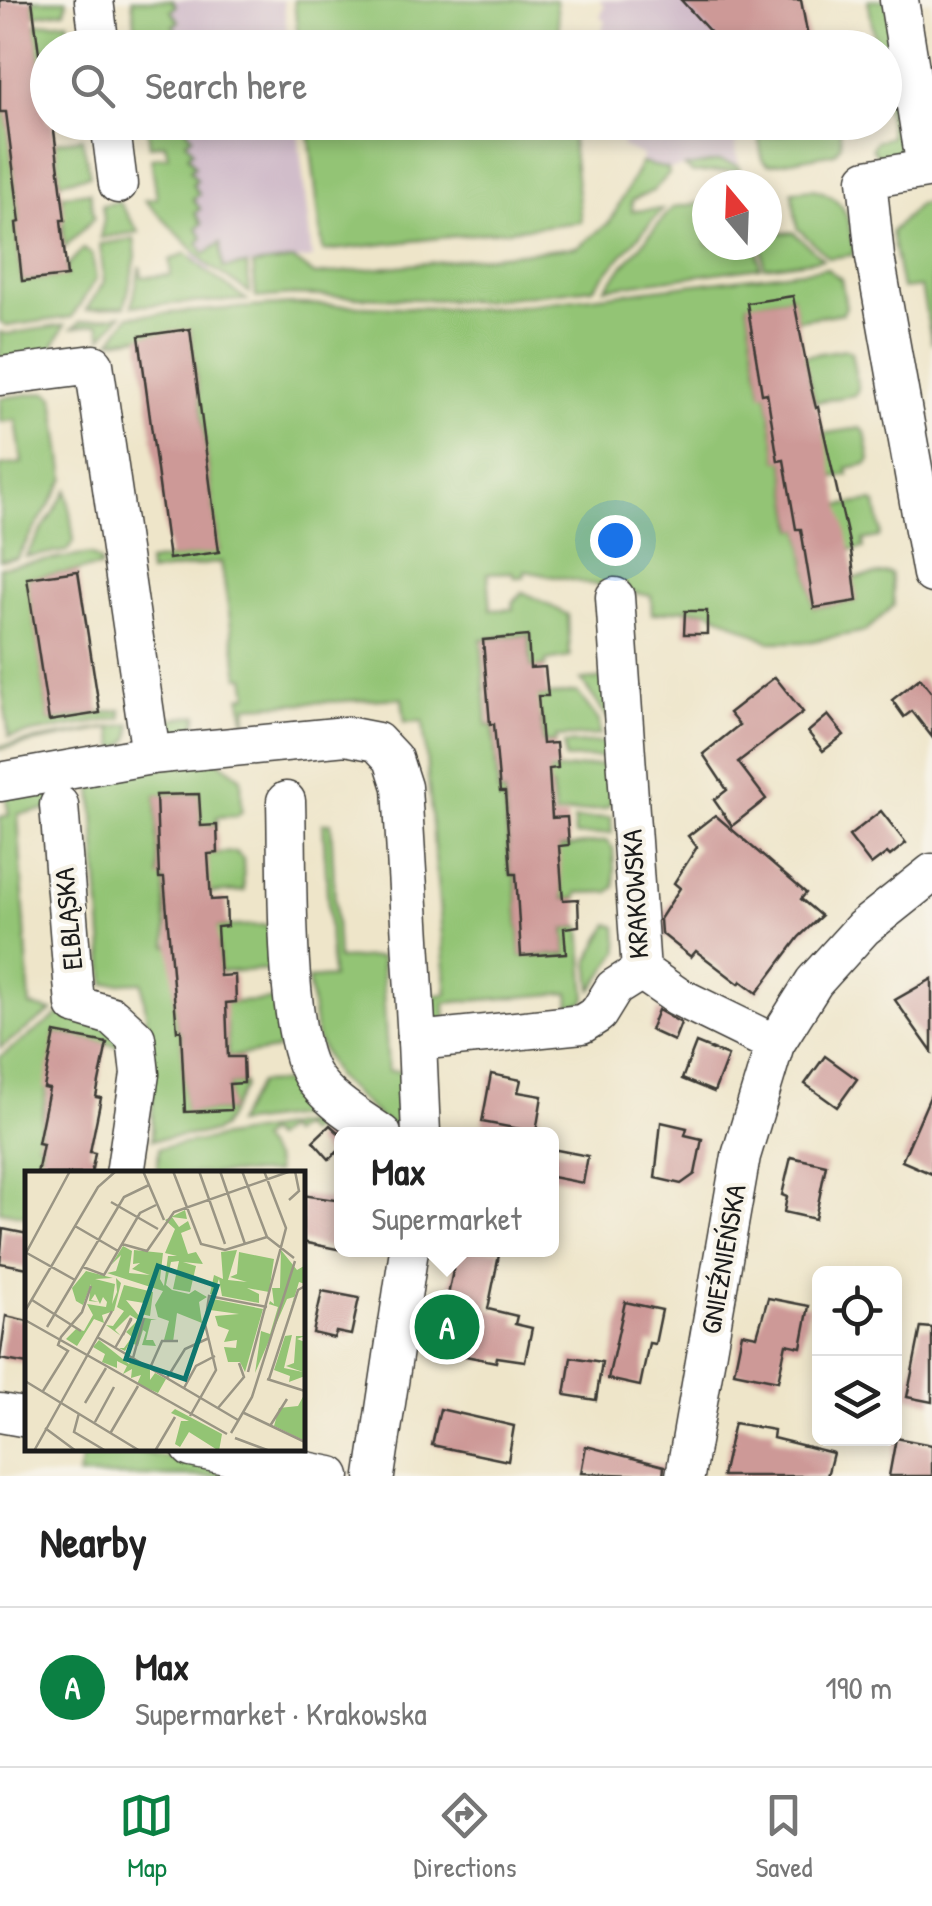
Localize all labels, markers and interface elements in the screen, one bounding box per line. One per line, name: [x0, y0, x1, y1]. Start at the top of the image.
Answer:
search box: [30, 30, 902, 140]
icon: search: [65, 58, 120, 113]
text: Search here: [145, 59, 307, 111]
north arrow: [692, 170, 782, 260]
your location: [590, 515, 641, 566]
street label: KRAKOWSKA: [613, 828, 657, 960]
street label: ELBLĄSKA: [45, 866, 91, 972]
popup: [334, 1127, 559, 1257]
text: Max: [372, 1145, 426, 1197]
inset map: [25, 1171, 305, 1451]
street label: GNIEŹNIEŃSKA: [691, 1181, 755, 1337]
text: Supermarket: [372, 1197, 521, 1240]
map controls: [812, 1266, 902, 1446]
button: locate: [812, 1266, 902, 1356]
pin: A: [414, 1290, 480, 1364]
button: layers: [812, 1356, 902, 1446]
text: Nearby: [40, 1513, 147, 1570]
text: Max: [135, 1640, 190, 1692]
text: A: [65, 1666, 80, 1709]
text: 190 m: [825, 1666, 892, 1709]
text: Supermarket · Krakowska: [135, 1692, 427, 1735]
tab: Map: [119, 1788, 174, 1886]
tab: Directions: [413, 1788, 516, 1886]
tab: Saved: [755, 1788, 813, 1886]

